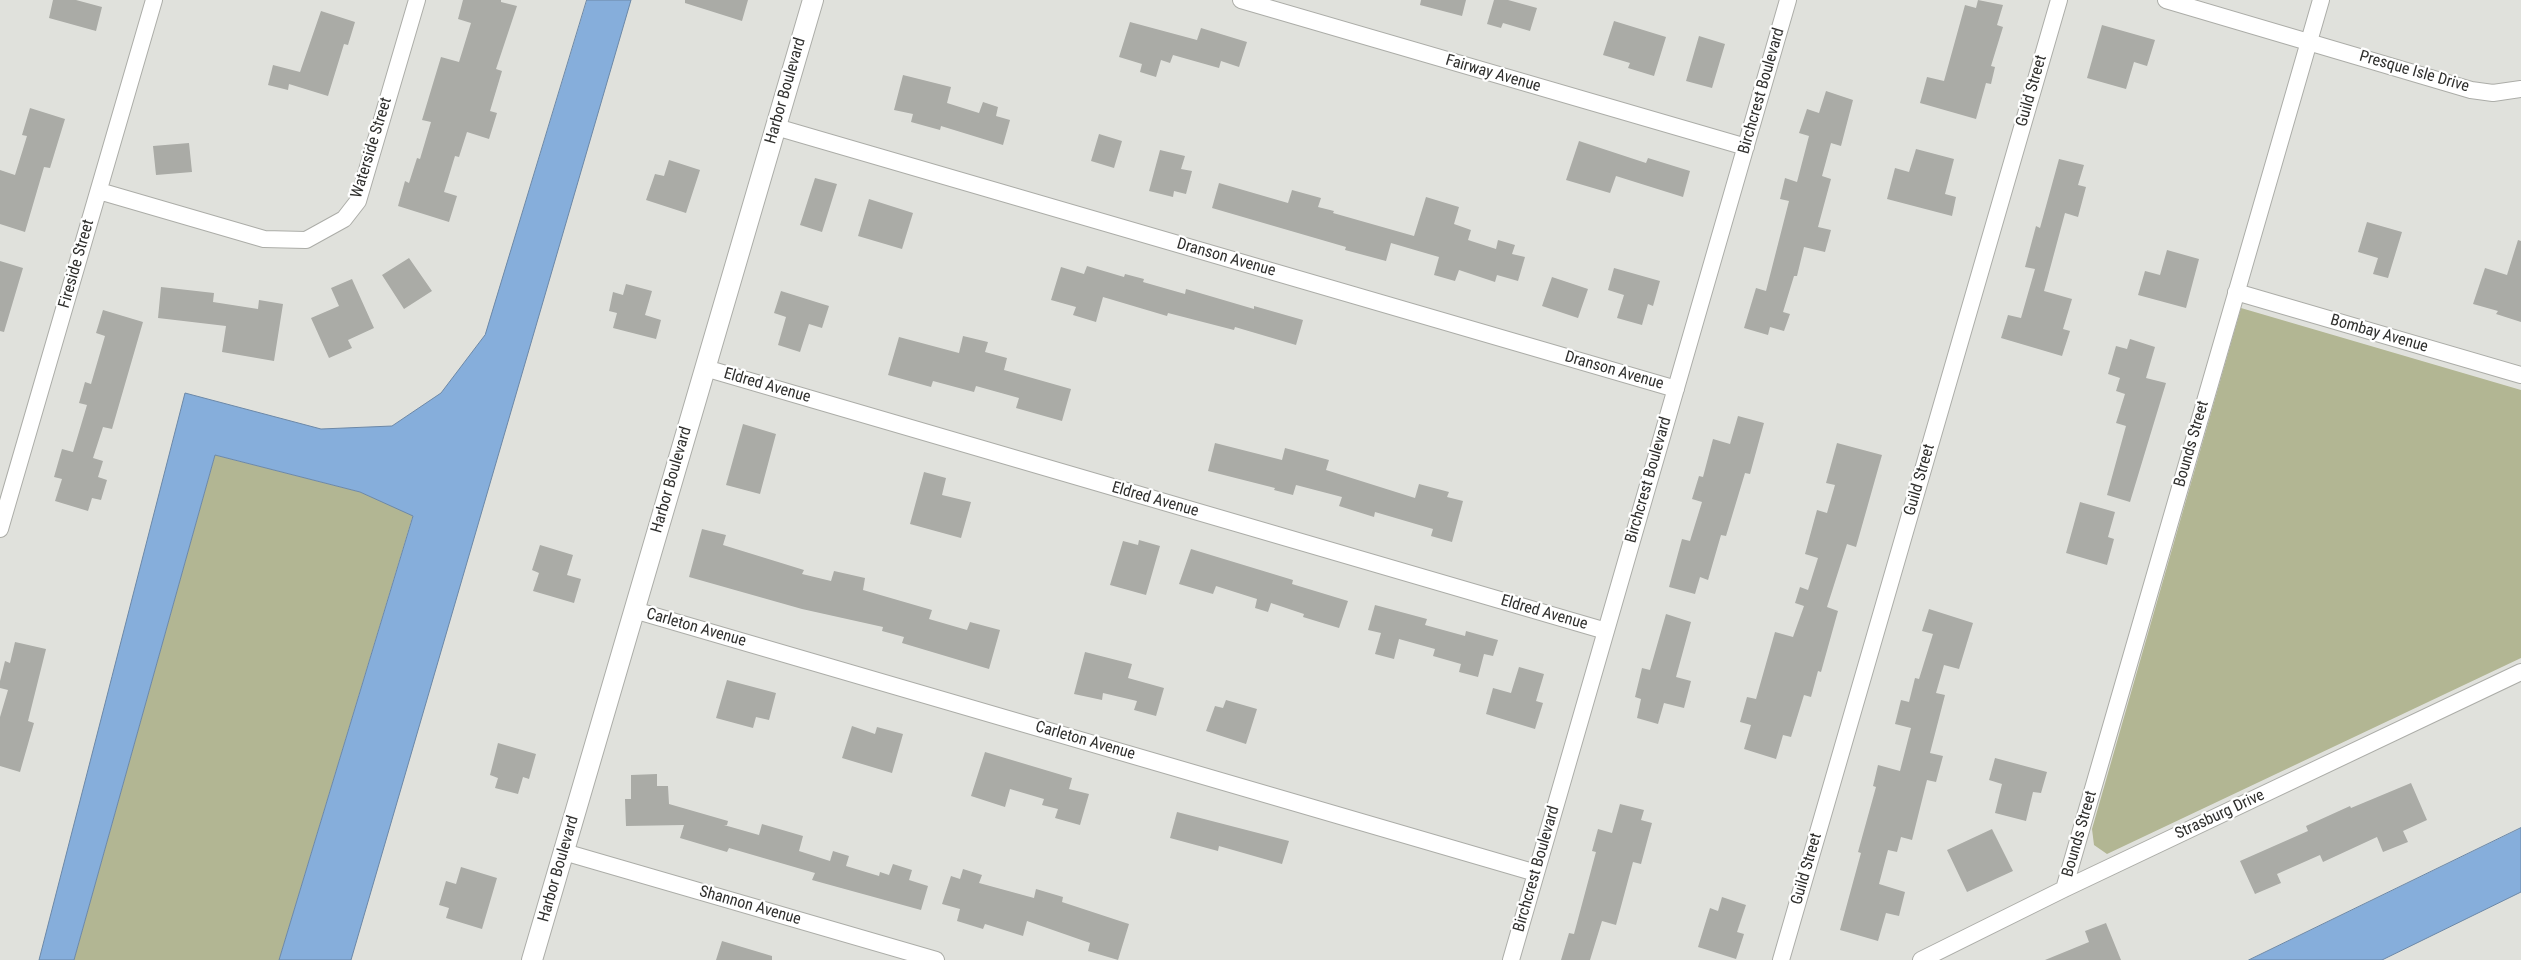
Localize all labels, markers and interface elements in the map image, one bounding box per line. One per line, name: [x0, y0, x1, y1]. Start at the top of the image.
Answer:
street label: Birchcrest Boulevard: [1735, 26, 1789, 156]
street label: Harbor Boulevard: [762, 36, 810, 146]
street label: Presque Isle Drive: [2357, 47, 2471, 97]
street label: Fairway Avenue: [1443, 51, 1543, 97]
street label: Guild Street: [2013, 53, 2051, 129]
street label: Waterside Street: [348, 95, 396, 201]
street label: Fireside Street: [55, 218, 99, 310]
street label: Dranson Avenue: [1174, 235, 1278, 281]
street label: Bombay Avenue: [2328, 311, 2430, 357]
street label: Dranson Avenue: [1562, 348, 1666, 394]
street label: Eldred Avenue: [721, 364, 813, 408]
street label: Bounds Street: [2171, 399, 2213, 489]
street label: Birchcrest Boulevard: [1622, 415, 1676, 545]
street label: Harbor Boulevard: [648, 425, 696, 535]
street label: Guild Street: [1901, 442, 1939, 518]
street label: Eldred Avenue: [1109, 478, 1201, 522]
street label: Eldred Avenue: [1498, 591, 1590, 635]
street label: Carleton Avenue: [644, 605, 748, 651]
street label: Carleton Avenue: [1033, 718, 1137, 764]
street label: Strasburg Drive: [2172, 786, 2268, 844]
street label: Bounds Street: [2059, 789, 2101, 879]
street label: Birchcrest Boulevard: [1510, 804, 1564, 934]
street label: Harbor Boulevard: [535, 814, 583, 924]
street label: Guild Street: [1788, 831, 1826, 907]
street label: Shannon Avenue: [697, 882, 803, 930]

